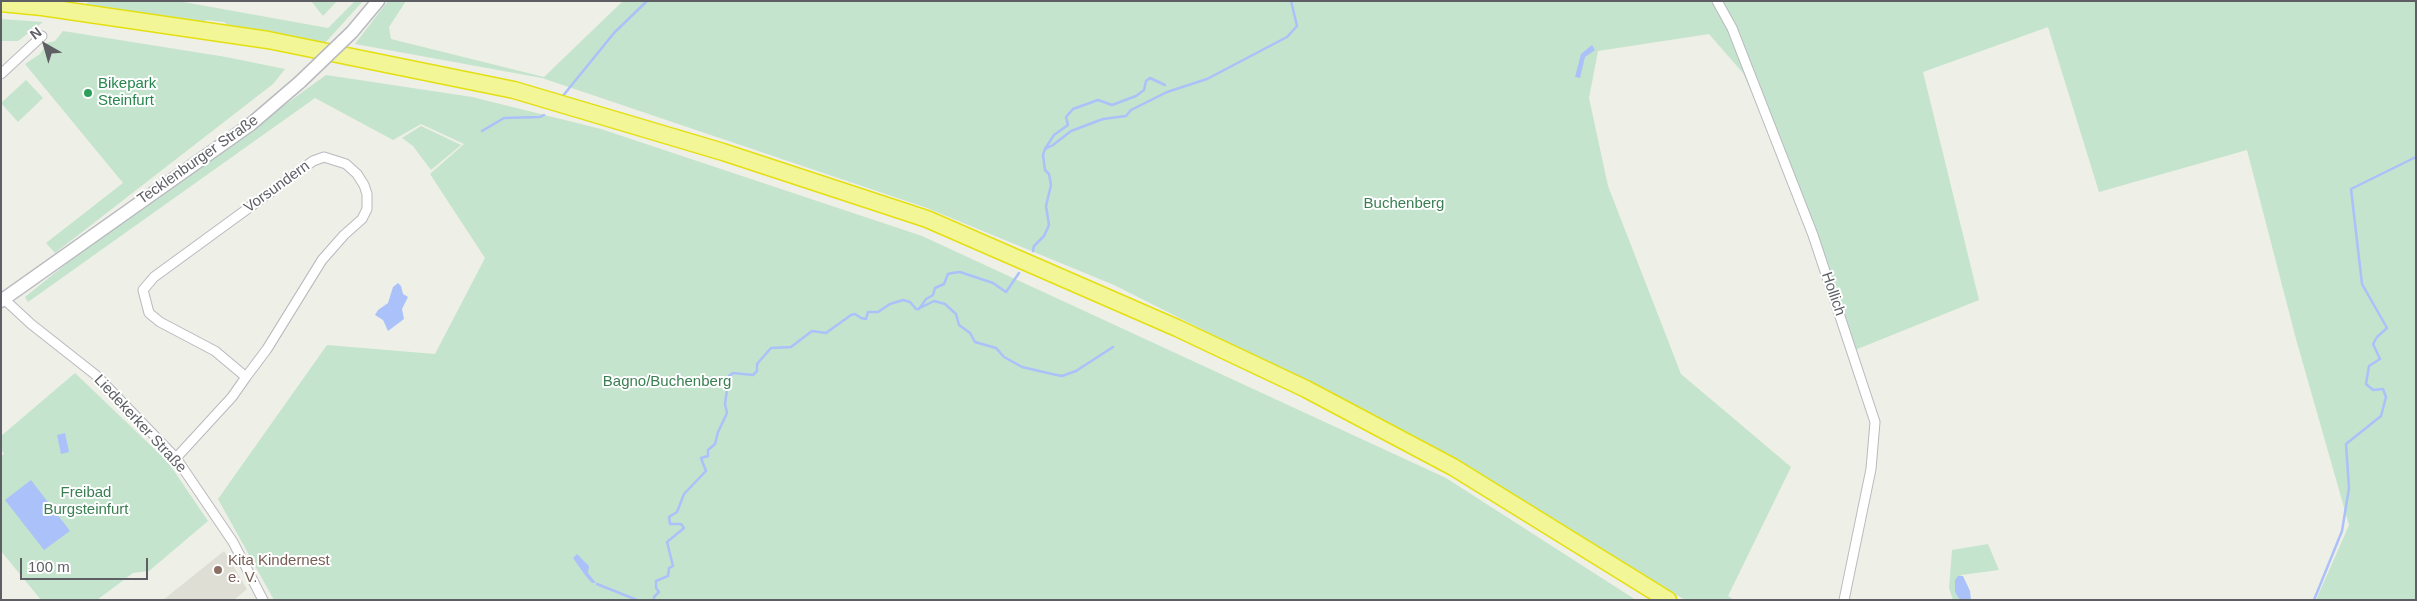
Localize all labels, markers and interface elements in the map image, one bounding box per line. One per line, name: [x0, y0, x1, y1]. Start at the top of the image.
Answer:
north arrow: [20, 20, 70, 70]
text: N: [27, 24, 45, 43]
place label: Bikepark Steinfurt: [98, 75, 156, 110]
marker: Bikepark Steinfurt: [82, 87, 94, 99]
street label: Tecklenburger Straße: [134, 112, 262, 208]
street label: Vorsundern: [241, 157, 313, 217]
park label: Buchenberg: [1364, 195, 1444, 213]
street label: Hollich: [1817, 270, 1849, 318]
street label: Liedekerker Straße: [90, 371, 190, 477]
park label: Bagno/Buchenberg: [603, 373, 731, 391]
park label: Freibad Burgsteinfurt: [43, 484, 129, 519]
scale bar: [22, 548, 150, 580]
place label: Kita Kindernest e. V.: [228, 552, 330, 587]
text: 100 m: [28, 558, 70, 575]
marker: Kita Kindernest e. V.: [212, 564, 224, 576]

